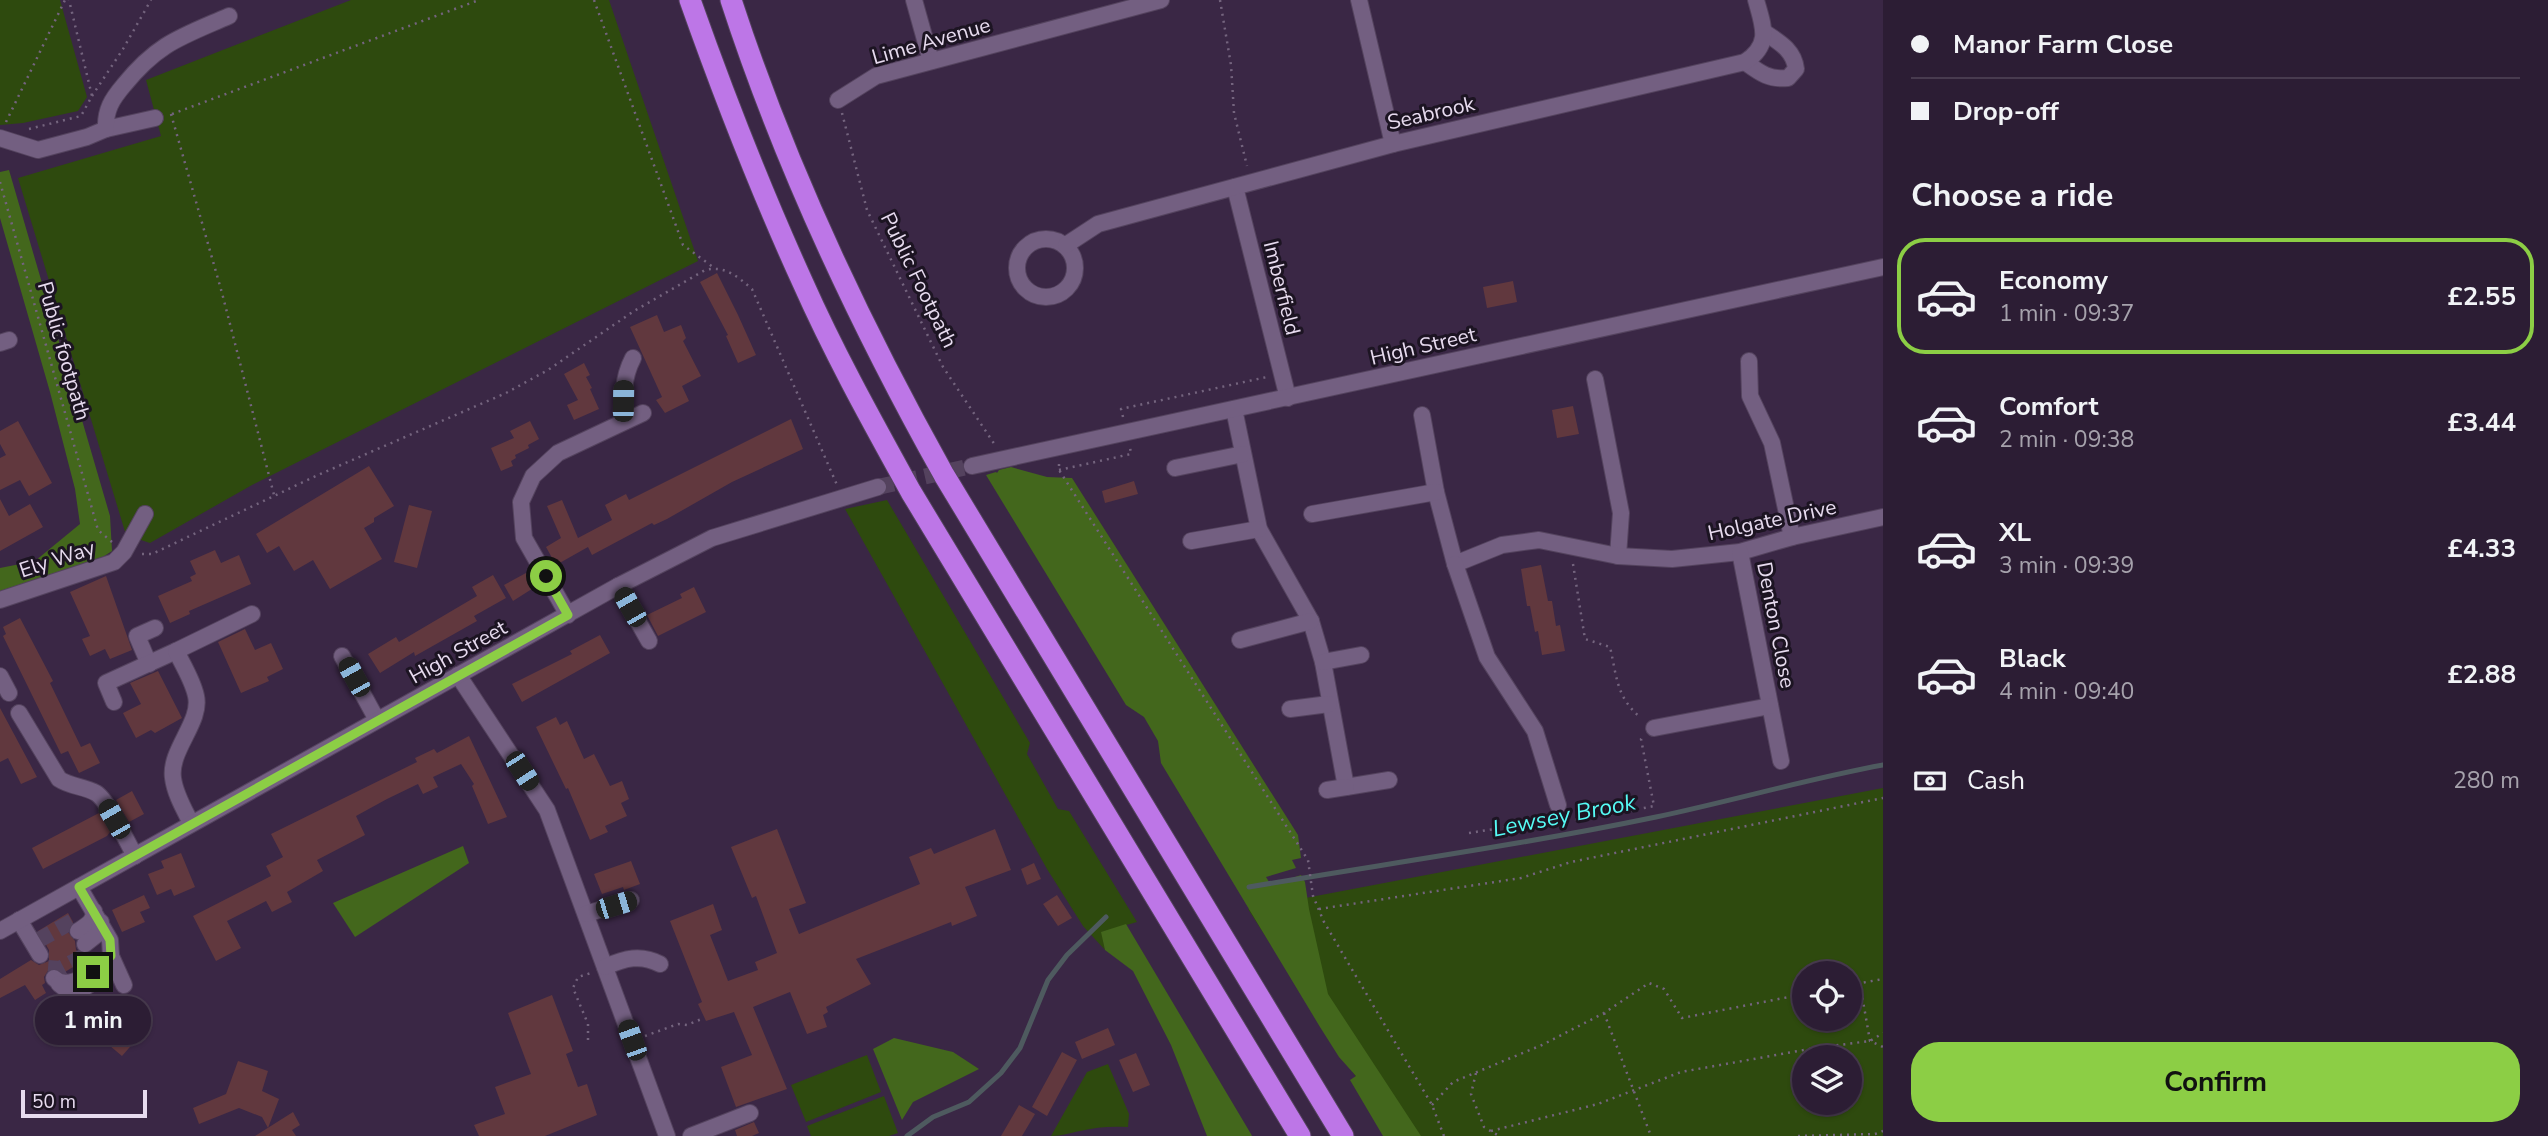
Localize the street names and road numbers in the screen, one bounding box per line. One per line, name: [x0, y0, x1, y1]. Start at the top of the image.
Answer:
street label: Lime Avenue: [868, 11, 994, 71]
street label: Seabrook: [1385, 89, 1478, 137]
street label: Public Footpath: [874, 207, 964, 353]
street label: Imberfield: [1257, 238, 1307, 338]
street label: Public footpath: [31, 278, 97, 424]
street label: High Street: [1367, 320, 1479, 372]
street label: Holgate Drive: [1705, 493, 1839, 547]
street label: Ely Way: [16, 534, 99, 584]
street label: Denton Close: [1750, 559, 1802, 691]
street label: High Street: [404, 613, 512, 690]

